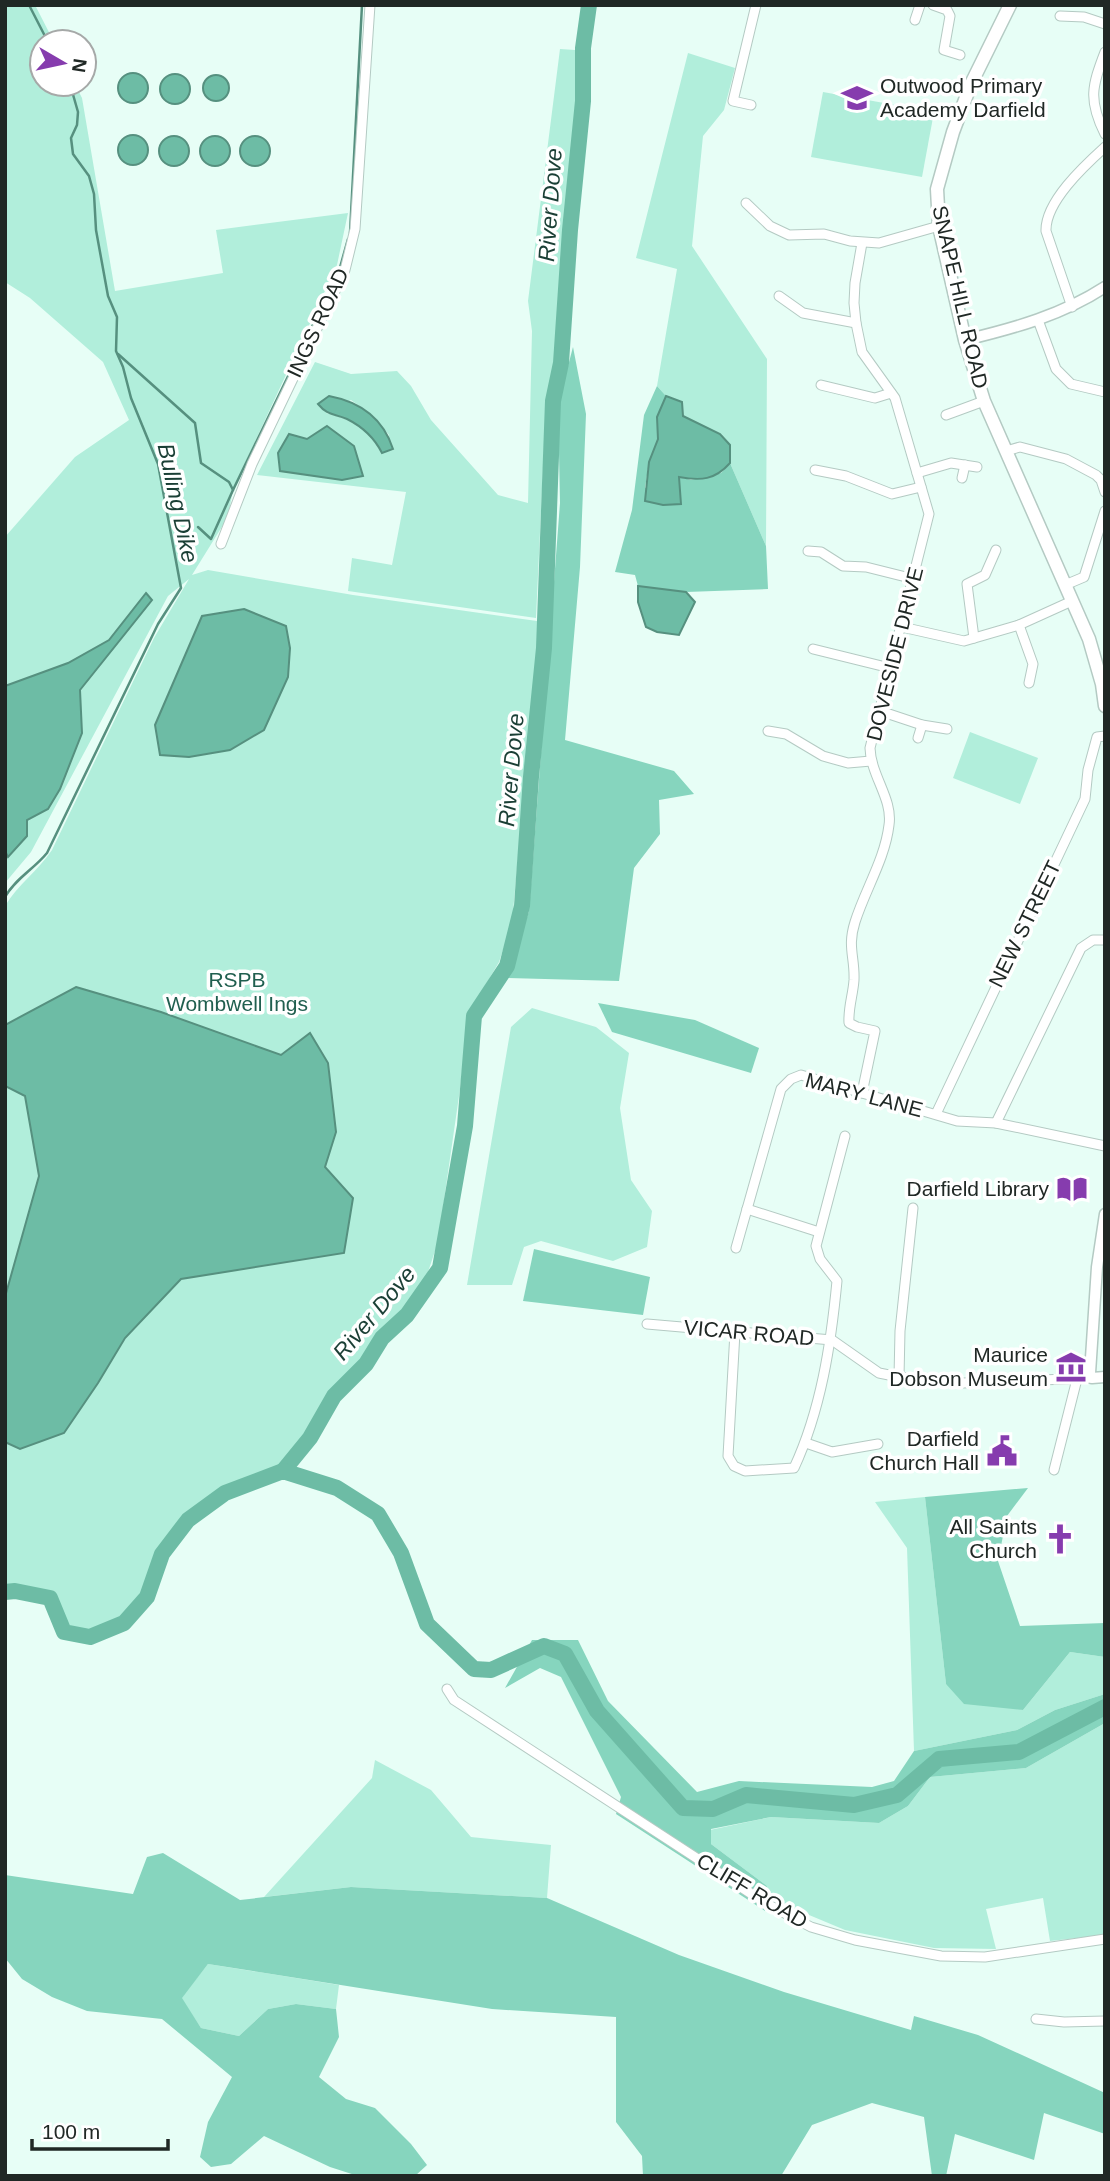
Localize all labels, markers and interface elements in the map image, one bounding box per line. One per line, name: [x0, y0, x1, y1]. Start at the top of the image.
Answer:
north arrow: [28, 28, 98, 98]
text: N: [68, 57, 91, 74]
place label: Outwood Primary Academy Darfield: [880, 74, 1046, 121]
school or university icon: Outwood Primary Academy Darfield: [840, 81, 874, 115]
water label: River Dove: [533, 147, 567, 263]
street label: SNAPE HILL ROAD: [928, 203, 993, 391]
street label: INGS ROAD: [282, 265, 353, 381]
water label: Bulling Dike: [153, 441, 203, 565]
street label: DOVESIDE DRIVE: [862, 564, 927, 743]
water label: River Dove: [493, 712, 529, 828]
street label: NEW STREET: [984, 857, 1065, 991]
park label: RSPB Wombwell Ings: [166, 968, 308, 1015]
street label: MARY LANE: [803, 1068, 925, 1121]
library icon: Darfield Library: [1055, 1172, 1089, 1206]
place label: Darfield Library: [907, 1177, 1049, 1200]
water label: River Dove: [327, 1261, 421, 1365]
street label: VICAR ROAD: [683, 1315, 815, 1350]
place label: Maurice Dobson Museum: [889, 1343, 1048, 1390]
museum icon: Maurice Dobson Museum: [1054, 1350, 1088, 1384]
place label: Darfield Church Hall: [869, 1427, 979, 1474]
public building icon: Darfield Church Hall: [985, 1434, 1019, 1468]
place label: All Saints Church: [949, 1515, 1037, 1562]
church icon: All Saints Church: [1043, 1522, 1077, 1556]
street label: CLIFF ROAD: [693, 1849, 812, 1933]
scale bar: [32, 2108, 168, 2152]
text: 100 m: [42, 2120, 100, 2143]

